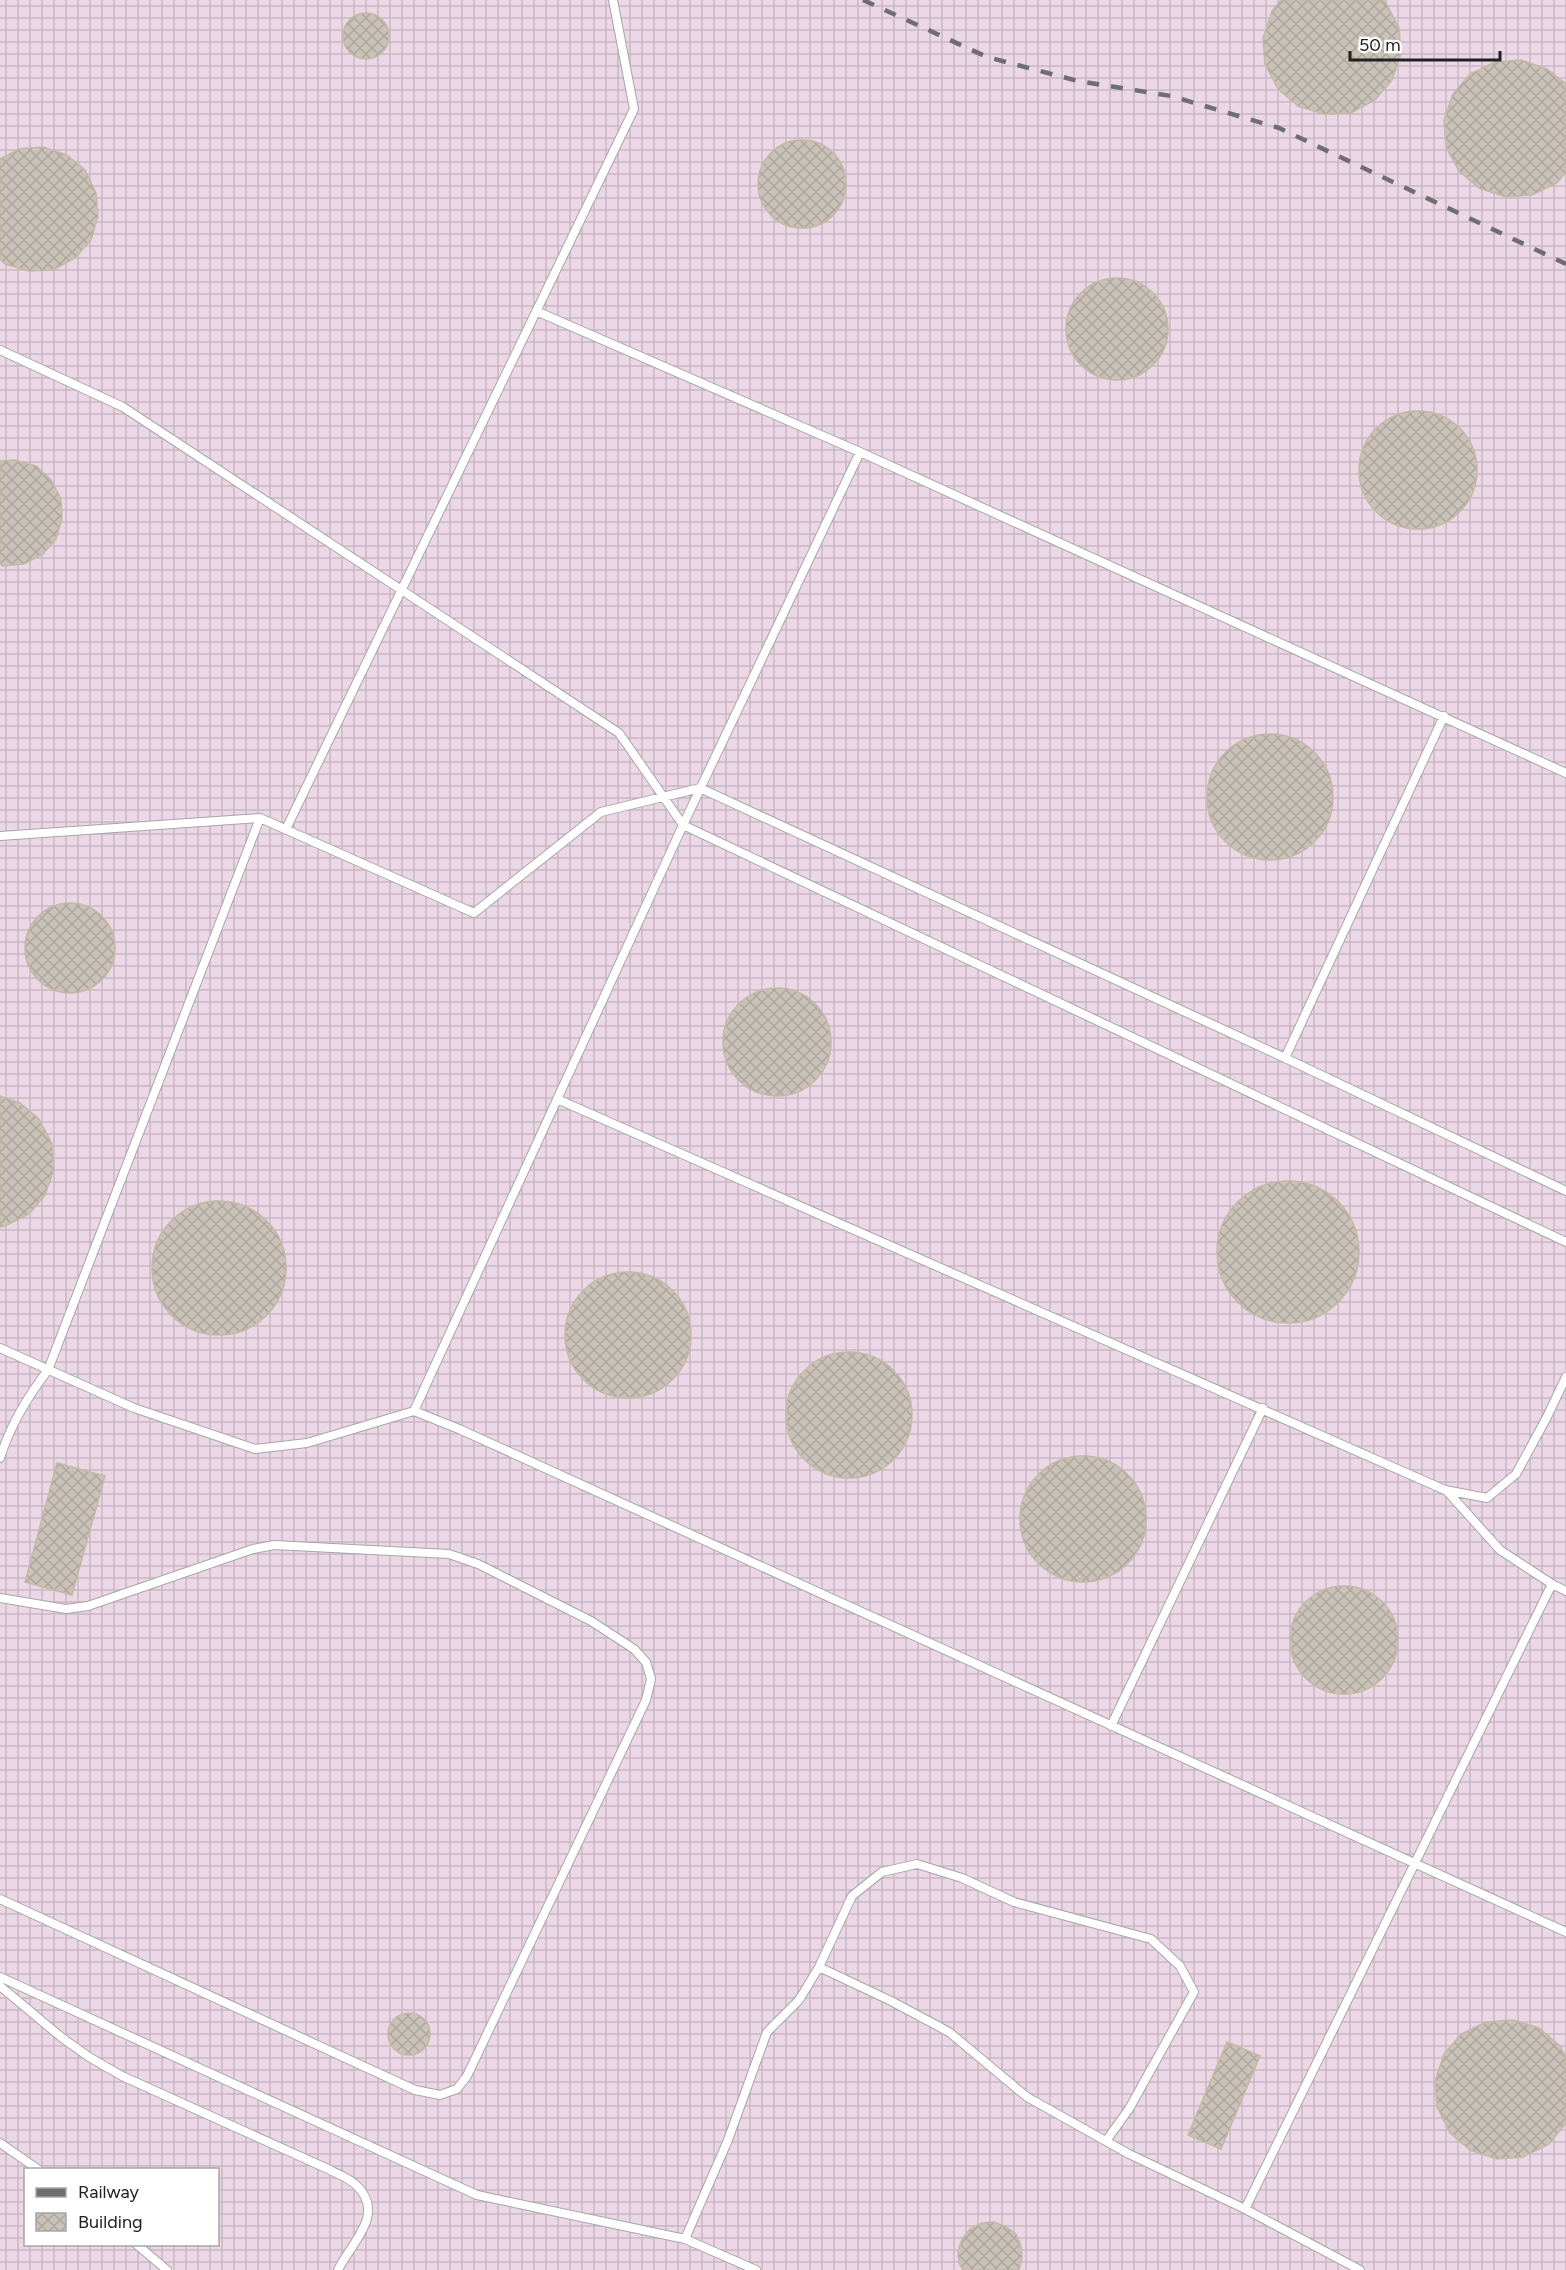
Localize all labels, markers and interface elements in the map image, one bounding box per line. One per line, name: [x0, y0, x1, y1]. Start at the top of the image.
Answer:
scale bar: [1350, 24, 1500, 62]
text: 50 m: [1359, 34, 1401, 56]
legend: [24, 2168, 219, 2246]
text: Railway: [78, 2181, 140, 2203]
text: Building: [78, 2211, 143, 2233]

